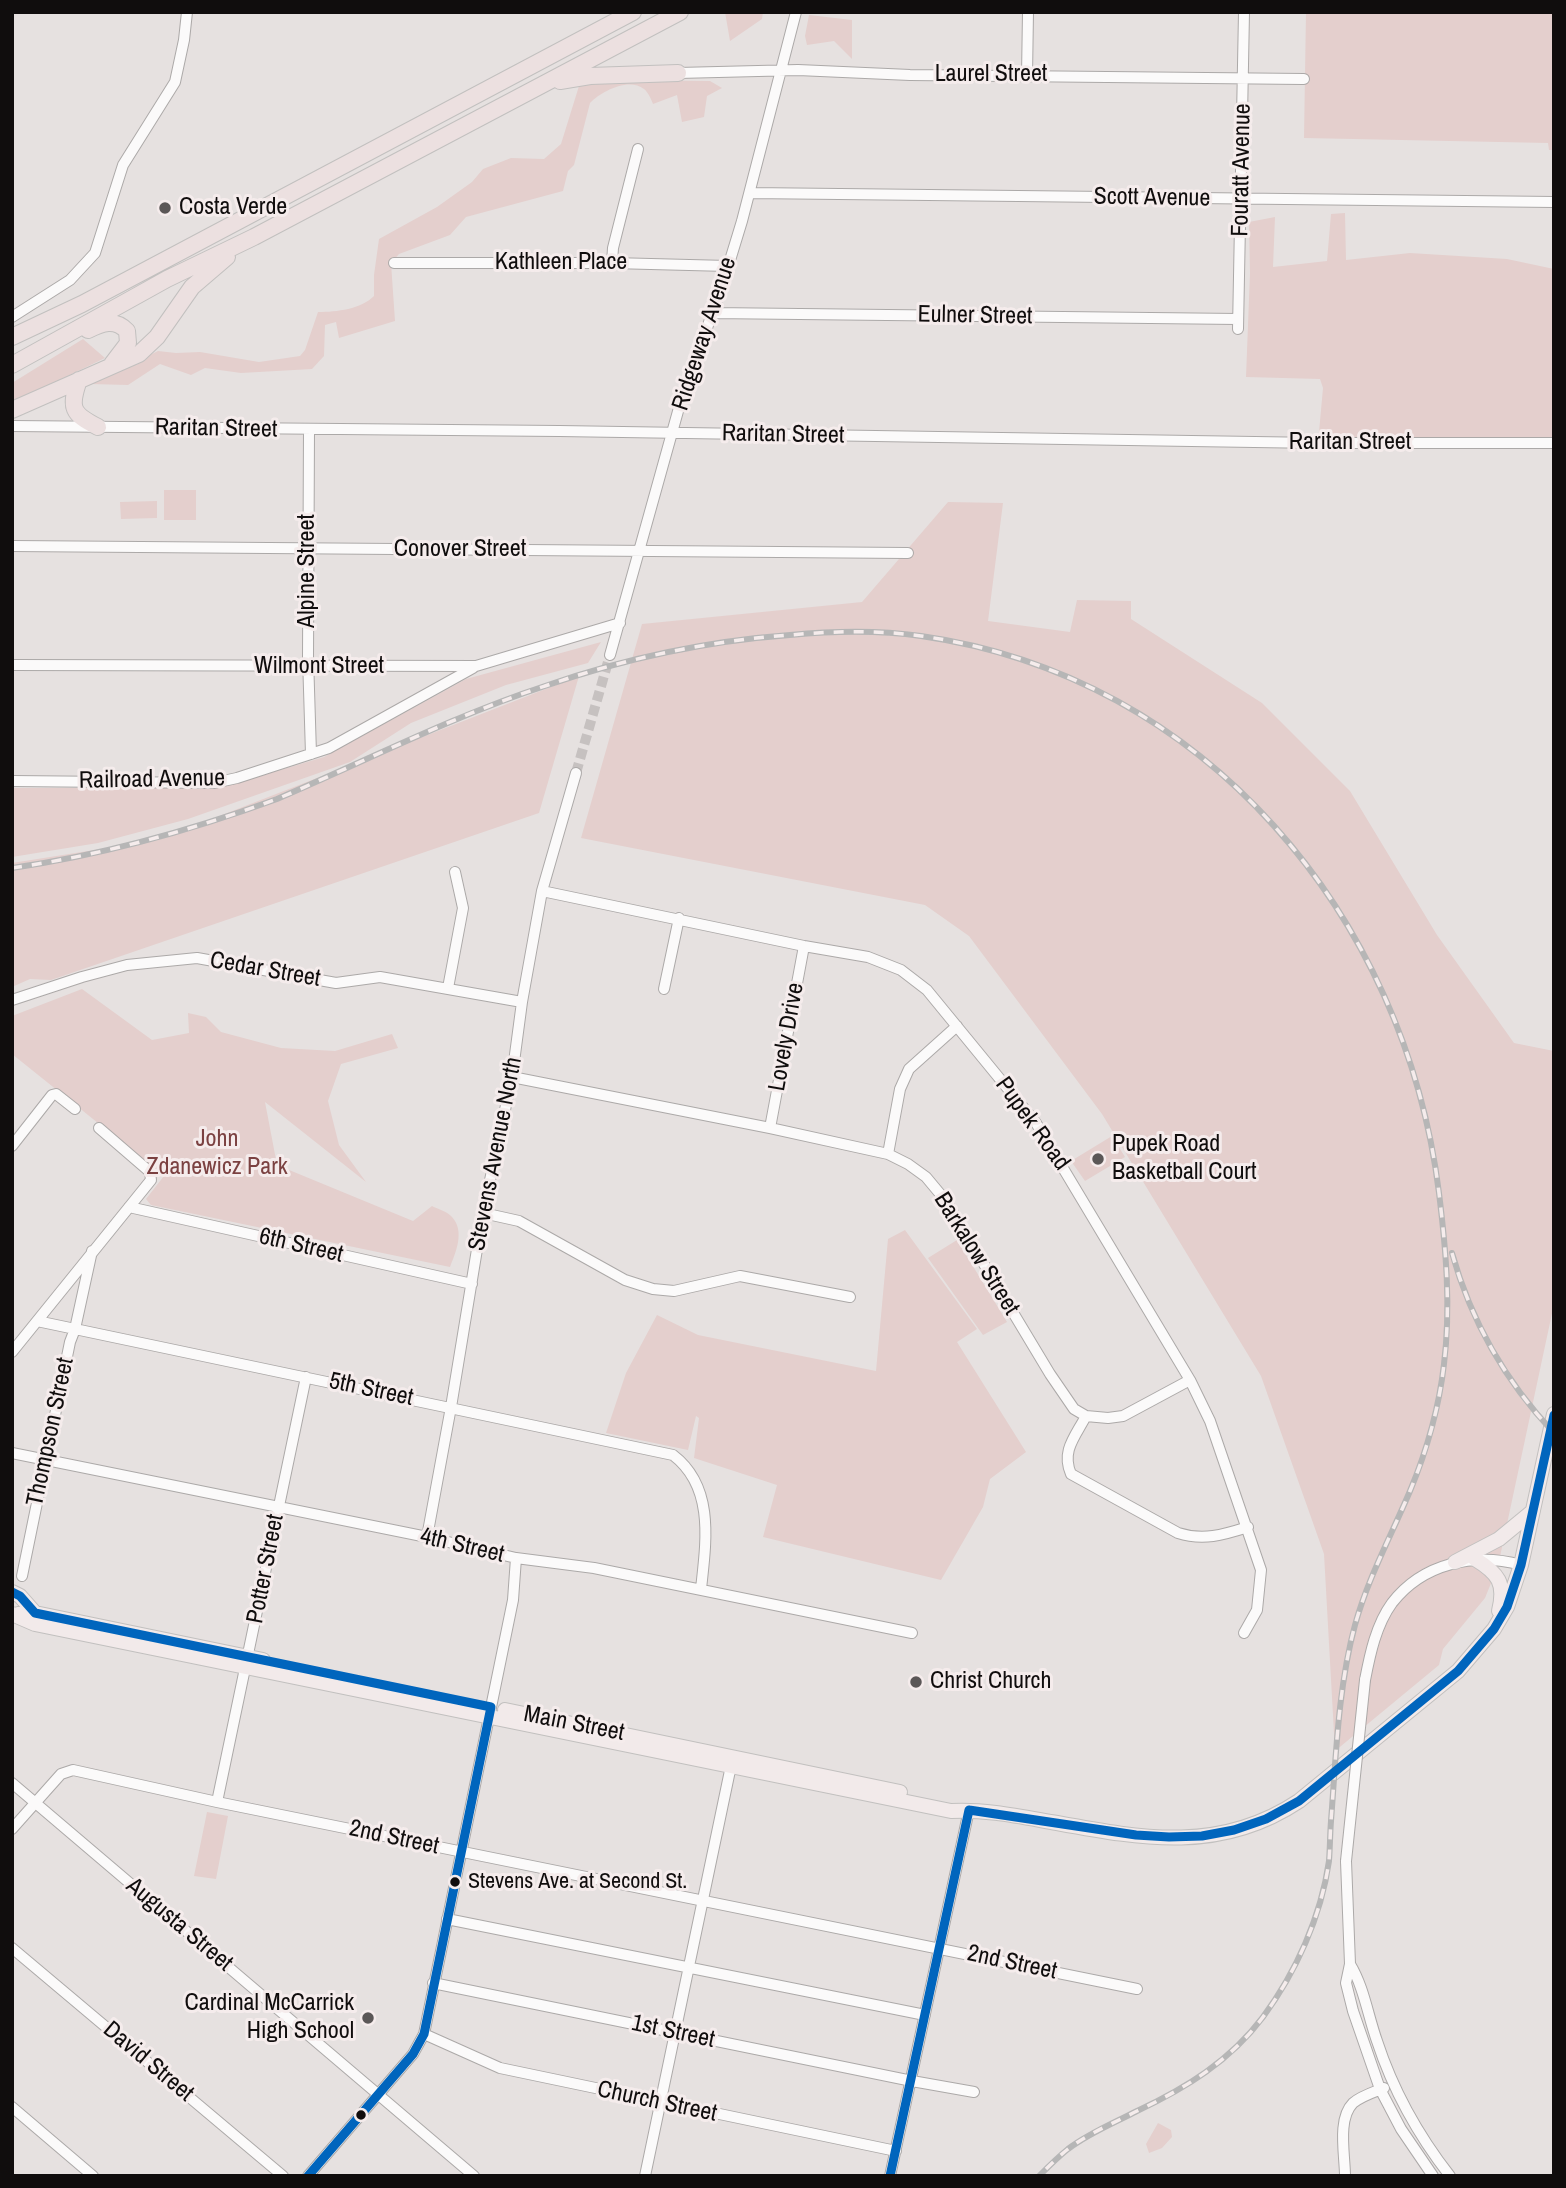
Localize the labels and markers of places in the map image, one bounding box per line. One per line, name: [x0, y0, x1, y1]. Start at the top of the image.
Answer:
place label: Costa Verde: [179, 194, 287, 222]
marker: Costa Verde: [157, 200, 173, 216]
place label: Pupek Road Basketball Court: [1112, 1131, 1256, 1187]
marker: Pupek Road Basketball Court: [1090, 1151, 1106, 1167]
place label: Christ Church: [930, 1668, 1051, 1696]
marker: Christ Church: [908, 1674, 924, 1690]
place label: Stevens Ave. at Second St.: [468, 1869, 687, 1895]
marker: Stevens Ave. at Second St.: [448, 1875, 462, 1889]
place label: Cardinal McCarrick High School: [185, 1990, 354, 2046]
marker: Cardinal McCarrick High School: [360, 2010, 376, 2026]
unlabelled marker: [354, 2108, 368, 2122]

